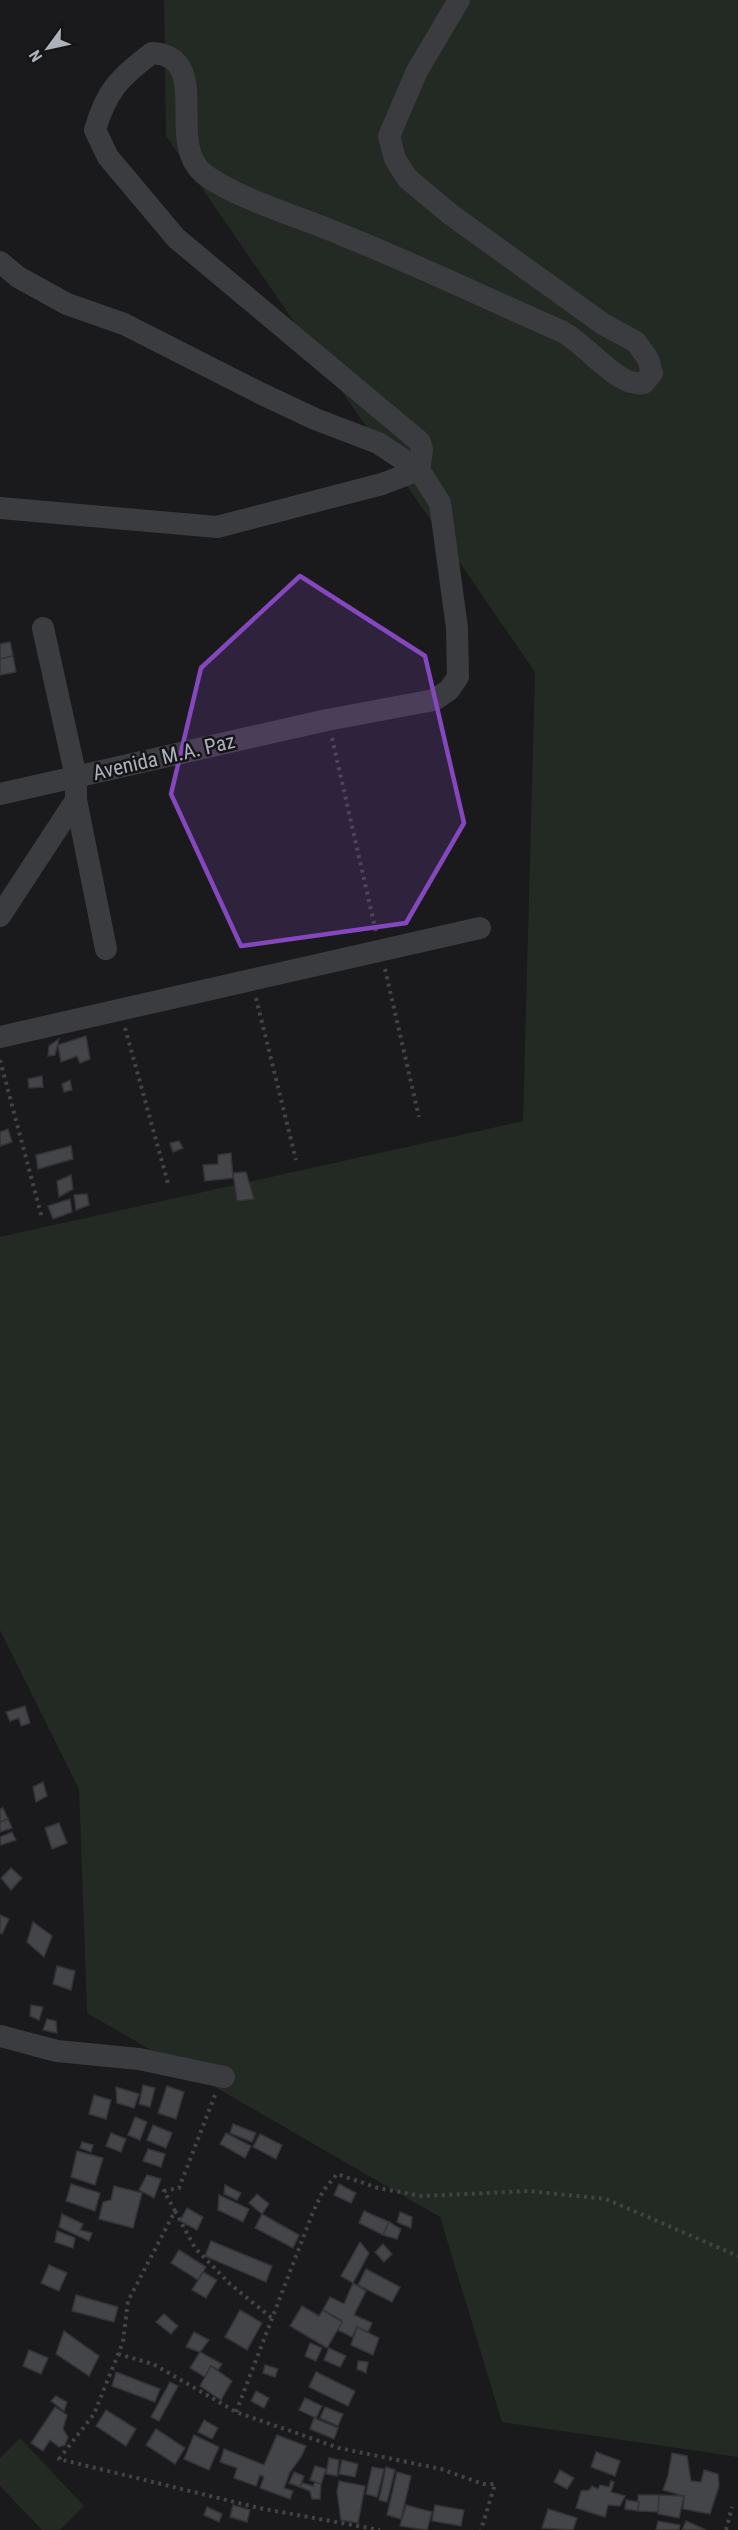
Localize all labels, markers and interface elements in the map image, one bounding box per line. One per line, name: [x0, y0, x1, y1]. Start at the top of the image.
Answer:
north arrow: [18, 18, 78, 78]
text: N: [25, 47, 46, 65]
street label: Avenida M.A. Paz: [91, 729, 237, 785]

